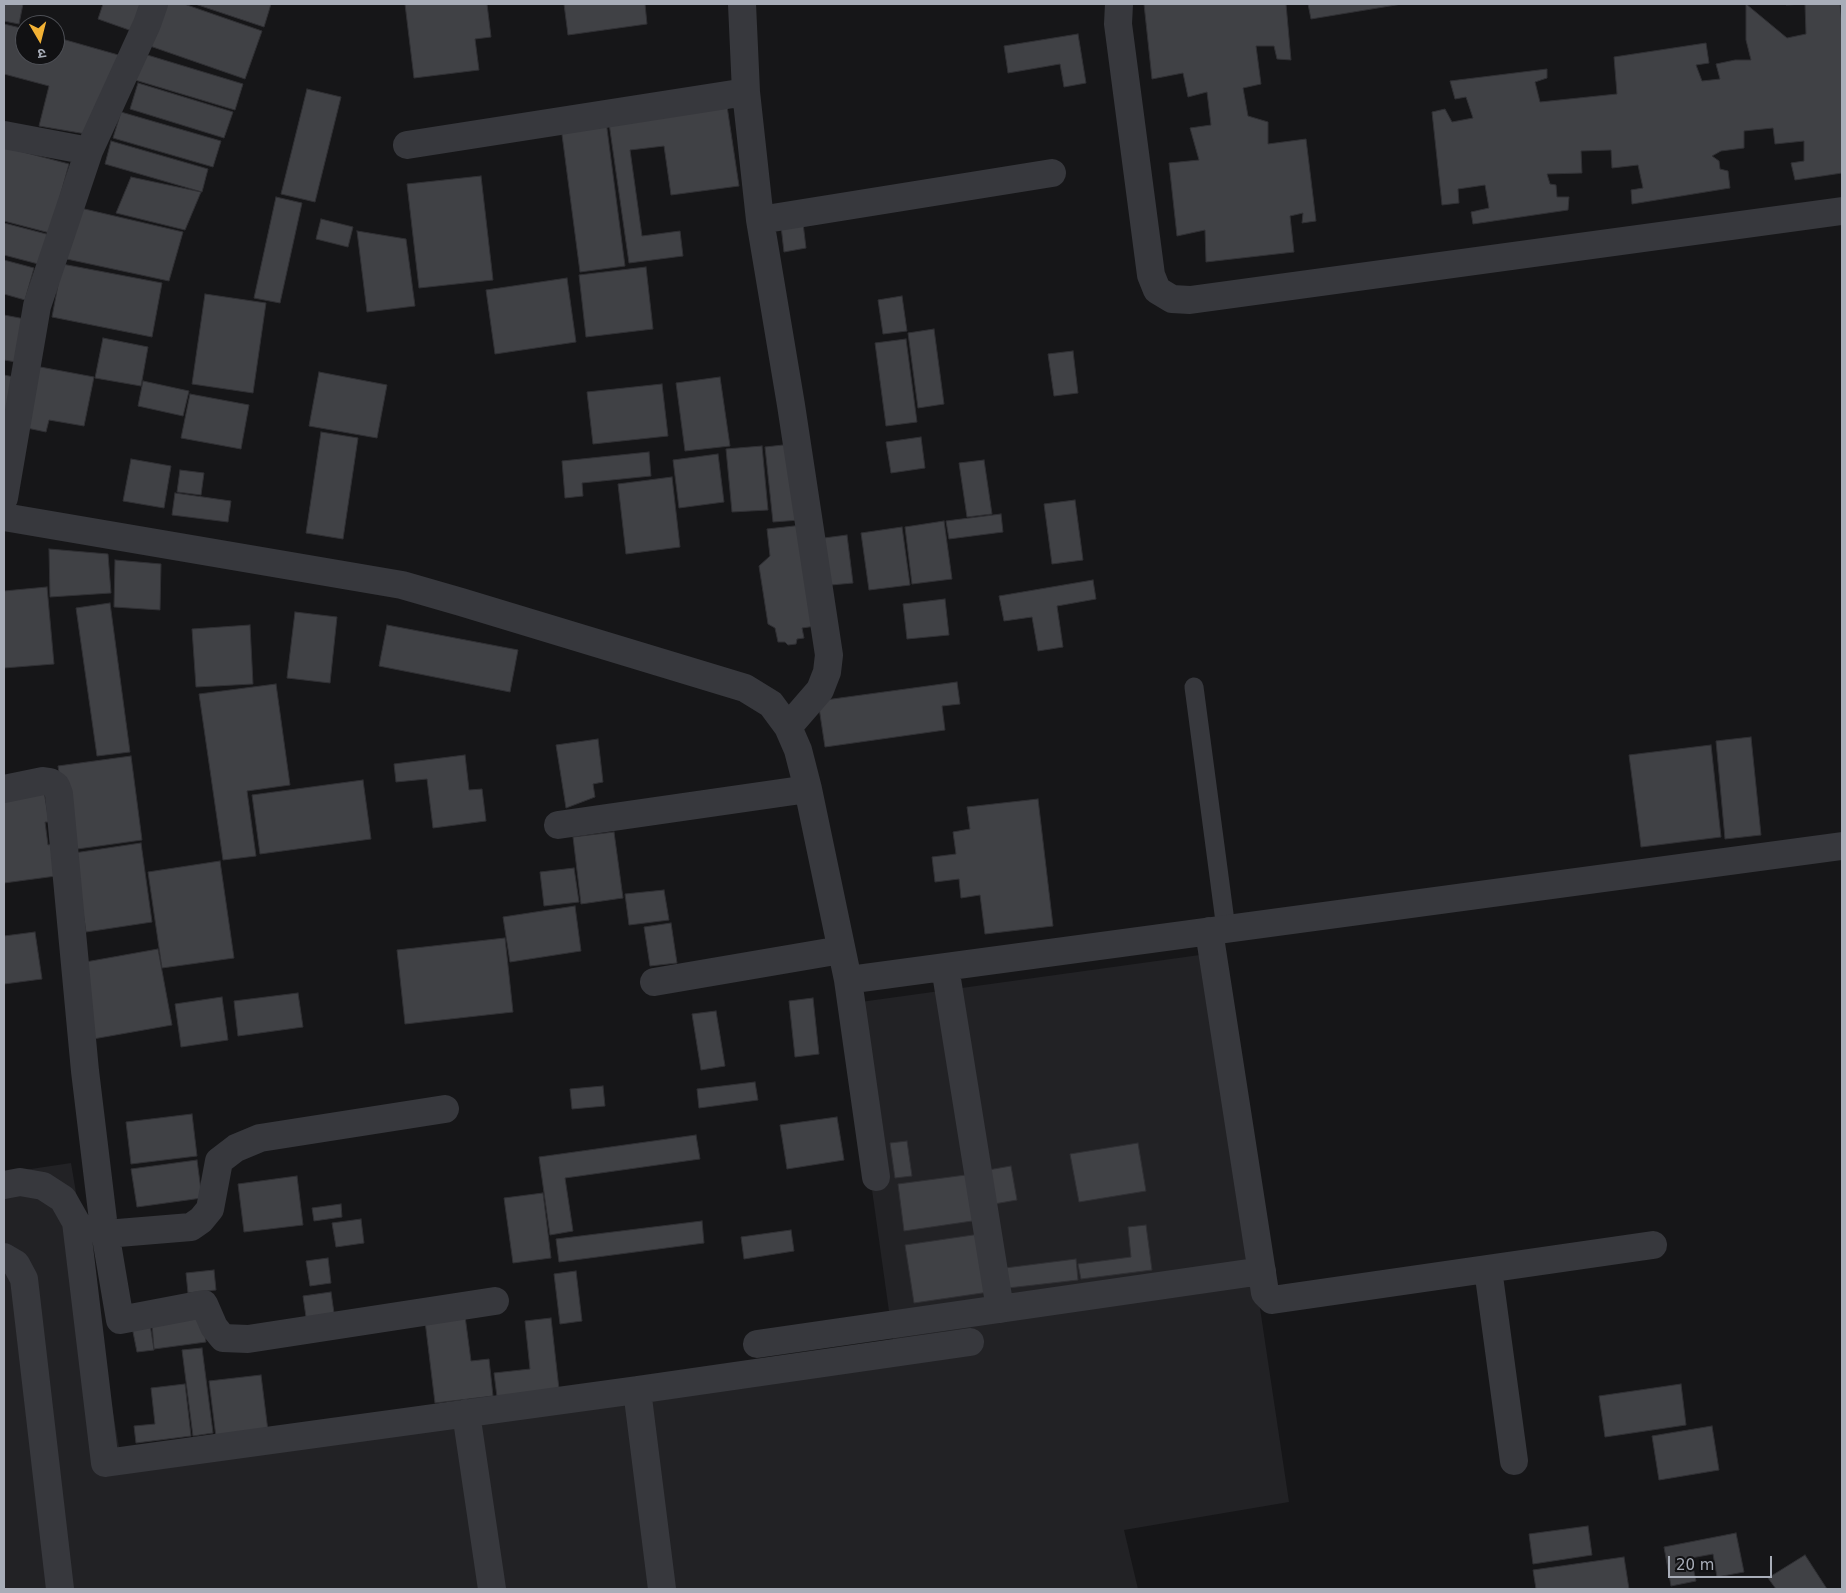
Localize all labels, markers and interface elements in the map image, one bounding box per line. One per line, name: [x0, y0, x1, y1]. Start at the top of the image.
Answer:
north arrow: [15, 15, 65, 65]
text: उ: [37, 45, 47, 62]
scale bar: [1671, 1546, 1775, 1578]
text: 20 m: [1676, 1556, 1714, 1574]

